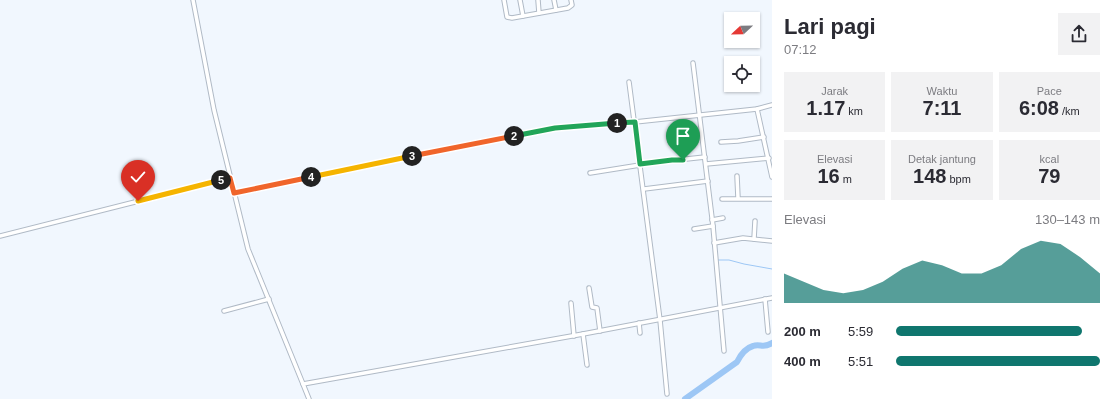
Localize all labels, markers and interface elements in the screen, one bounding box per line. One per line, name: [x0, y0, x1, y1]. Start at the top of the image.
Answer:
north arrow: [724, 12, 760, 48]
map controls: [724, 12, 760, 92]
button: share: [1058, 13, 1100, 55]
text: Lari pagi: [784, 14, 876, 39]
text: 07:12: [784, 42, 817, 57]
button: locate: [724, 56, 760, 92]
text: Jarak: [821, 85, 848, 97]
text: Waktu: [927, 85, 957, 97]
text: Pace: [1037, 85, 1062, 97]
text: 1.17: [806, 97, 845, 119]
text: 7:11: [923, 97, 961, 119]
text: 6:08: [1019, 97, 1059, 119]
text: km: [845, 105, 863, 117]
text: /km: [1059, 105, 1080, 117]
pin: 1: [607, 113, 627, 133]
text: 1: [614, 117, 620, 129]
pin: [666, 119, 700, 160]
icon: arrive: [672, 125, 694, 147]
pin: 2: [504, 126, 524, 146]
text: 2: [511, 130, 517, 142]
pin: 3: [402, 146, 422, 166]
text: 3: [409, 150, 415, 162]
text: Elevasi: [817, 153, 852, 165]
text: Detak jantung: [908, 153, 976, 165]
text: kcal: [1040, 153, 1059, 165]
pin: [121, 160, 155, 201]
text: 16: [817, 165, 840, 187]
text: 148: [913, 165, 946, 187]
text: 79: [1038, 165, 1060, 187]
icon: check: [127, 166, 149, 188]
pin: 4: [301, 167, 321, 187]
pin: 5: [211, 170, 231, 190]
text: 4: [308, 171, 314, 183]
text: m: [840, 173, 852, 185]
text: bpm: [946, 173, 971, 185]
text: 5: [218, 174, 224, 186]
text: Elevasi: [784, 212, 826, 227]
text: 130–143 m: [1035, 212, 1100, 227]
text: 200 m: [784, 324, 821, 339]
text: 5:59: [848, 324, 873, 339]
text: 400 m: [784, 354, 821, 369]
text: 5:51: [848, 354, 873, 369]

